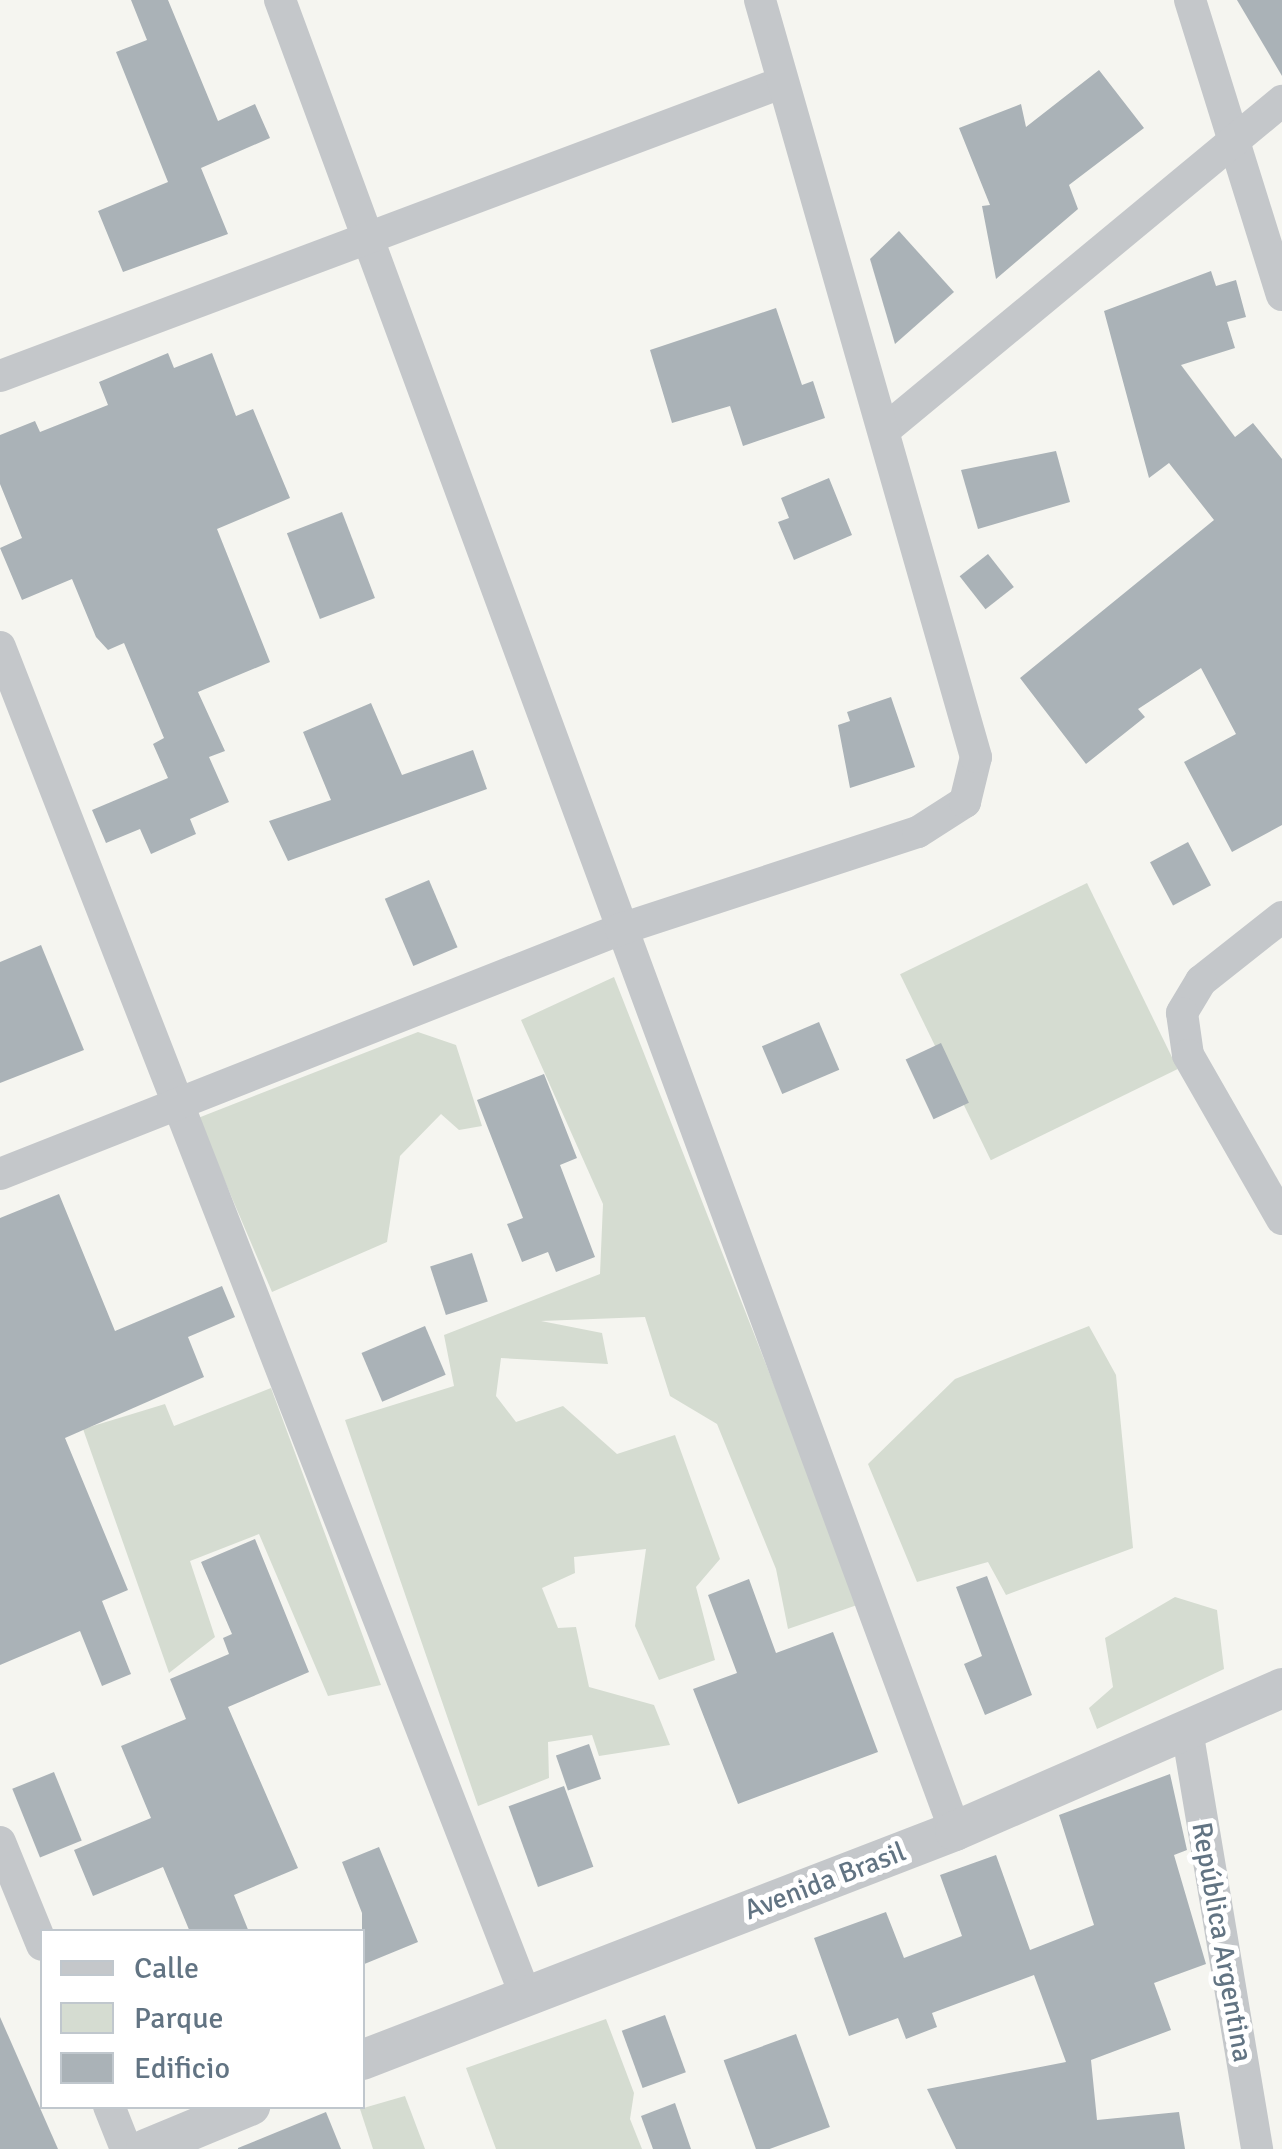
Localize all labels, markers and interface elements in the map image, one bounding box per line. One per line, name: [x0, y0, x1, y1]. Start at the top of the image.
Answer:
street label: República Argentina: [1184, 1819, 1260, 2065]
street label: Avenida Brasil: [740, 1835, 910, 1927]
legend: [40, 1929, 365, 2109]
text: Calle: [134, 1950, 199, 1987]
text: Parque: [134, 2000, 224, 2037]
text: Edificio: [134, 2050, 230, 2087]

